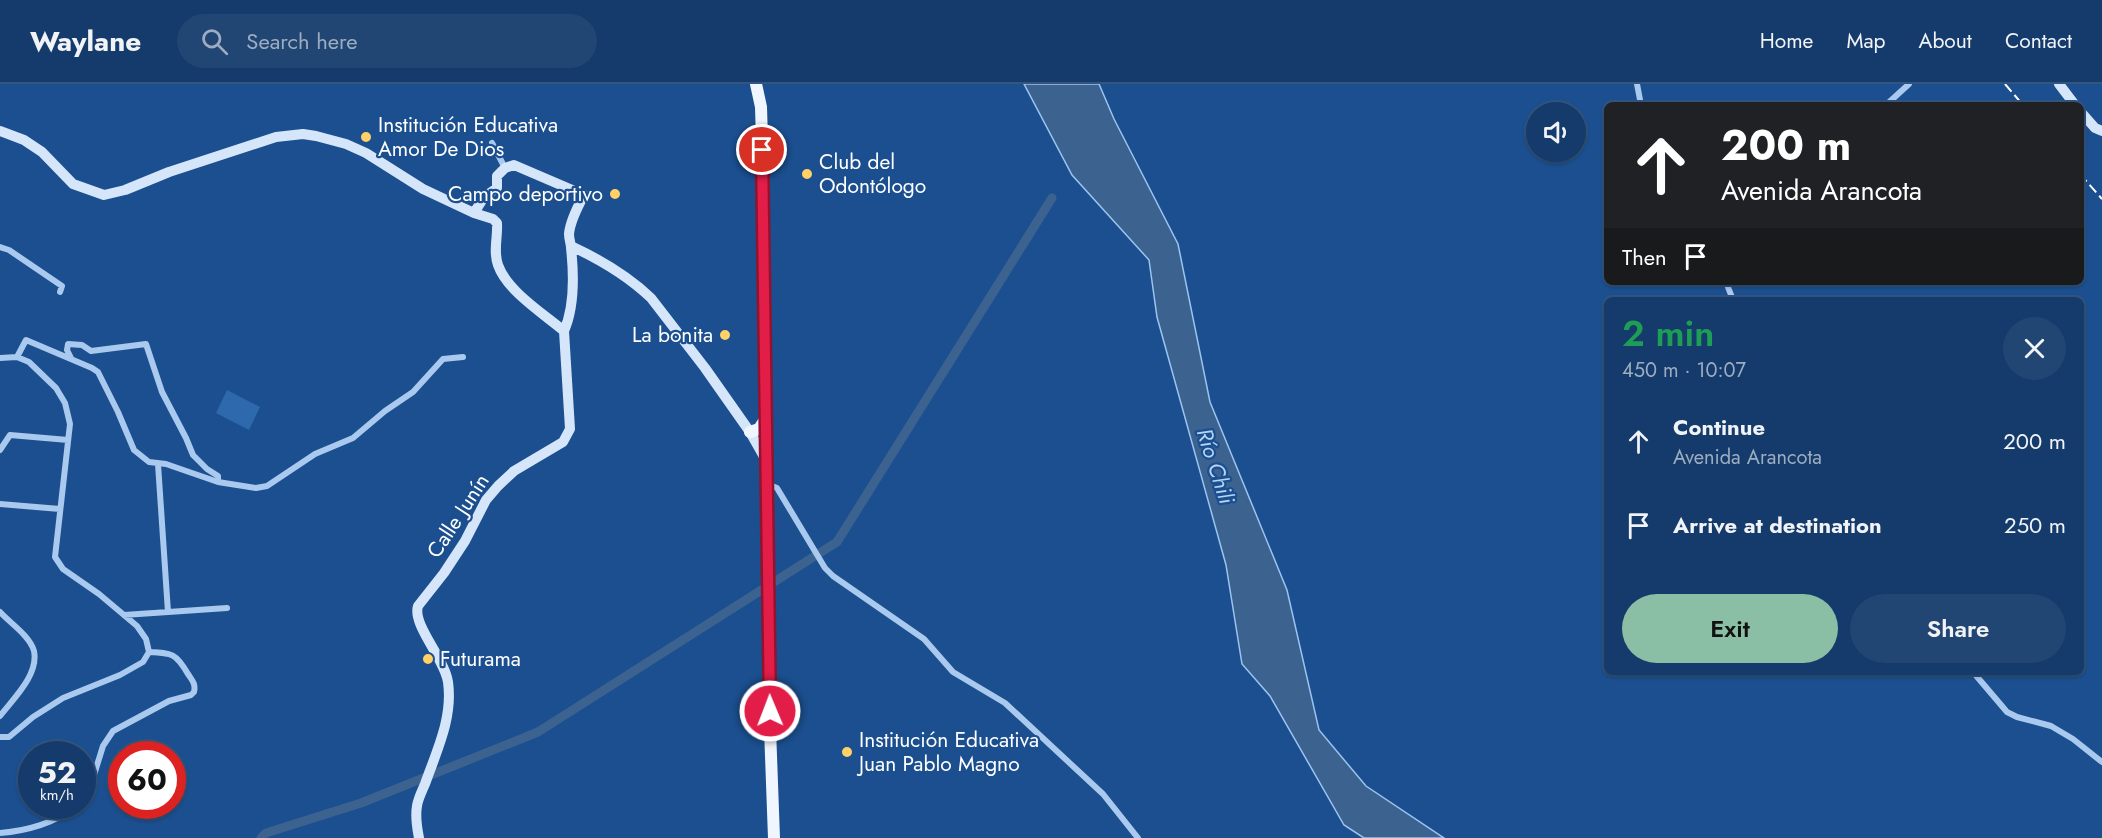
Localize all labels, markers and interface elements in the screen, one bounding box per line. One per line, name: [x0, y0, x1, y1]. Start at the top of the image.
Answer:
search box: [177, 14, 597, 68]
text: Waylane: [30, 21, 141, 62]
icon: search: [198, 25, 231, 58]
text: Search here: [246, 25, 358, 57]
text: Home: [1760, 26, 1813, 56]
text: Map: [1846, 26, 1886, 56]
text: About: [1919, 26, 1972, 56]
text: Contact: [2005, 26, 2072, 56]
map controls: [1526, 102, 1586, 162]
button: sound: [1526, 102, 1586, 162]
place label: Institución Educativa Amor De Dios: [378, 110, 558, 164]
text: 200 m: [1721, 115, 1851, 176]
pin: [736, 124, 787, 175]
icon: ahead: [1622, 126, 1700, 204]
marker: Institución Educativa Amor De Dios: [359, 130, 373, 144]
icon: arrive: [745, 133, 778, 166]
place label: Club del Odontólogo: [819, 147, 926, 201]
marker: Club del Odontólogo: [800, 167, 814, 181]
text: Avenida Arancota: [1721, 171, 1922, 210]
place label: Campo deportivo: [448, 179, 603, 209]
marker: Campo deportivo: [608, 187, 622, 201]
icon: arrive: [1679, 240, 1712, 273]
text: Then: [1622, 241, 1667, 273]
text: 2 min: [1622, 307, 1714, 359]
button: close: [2003, 317, 2066, 380]
place label: La bonita: [632, 320, 713, 350]
marker: La bonita: [718, 328, 732, 342]
text: 450 m · 10:07: [1622, 356, 1746, 385]
text: Continue: [1673, 411, 1765, 443]
water label: Río Chili: [1189, 424, 1243, 508]
icon: ahead: [1622, 425, 1655, 458]
text: 200 m: [2003, 425, 2066, 457]
text: Avenida Arancota: [1673, 443, 1822, 472]
street label: Calle Junín: [420, 468, 496, 564]
icon: arrive: [1622, 509, 1655, 542]
text: Arrive at destination: [1673, 509, 1882, 541]
text: 250 m: [2004, 509, 2066, 541]
button: Exit: [1622, 594, 1838, 663]
button: Share: [1850, 594, 2066, 663]
place label: Futurama: [440, 644, 521, 674]
marker: Futurama: [421, 652, 435, 666]
position arrow: [738, 679, 802, 743]
place label: Institución Educativa Juan Pablo Magno: [856, 725, 1039, 779]
speed limit sign: 60: [108, 741, 186, 819]
marker: Institución Educativa Juan Pablo Magno: [840, 745, 854, 759]
text: 52: [37, 751, 77, 794]
text: km/h: [40, 784, 74, 806]

